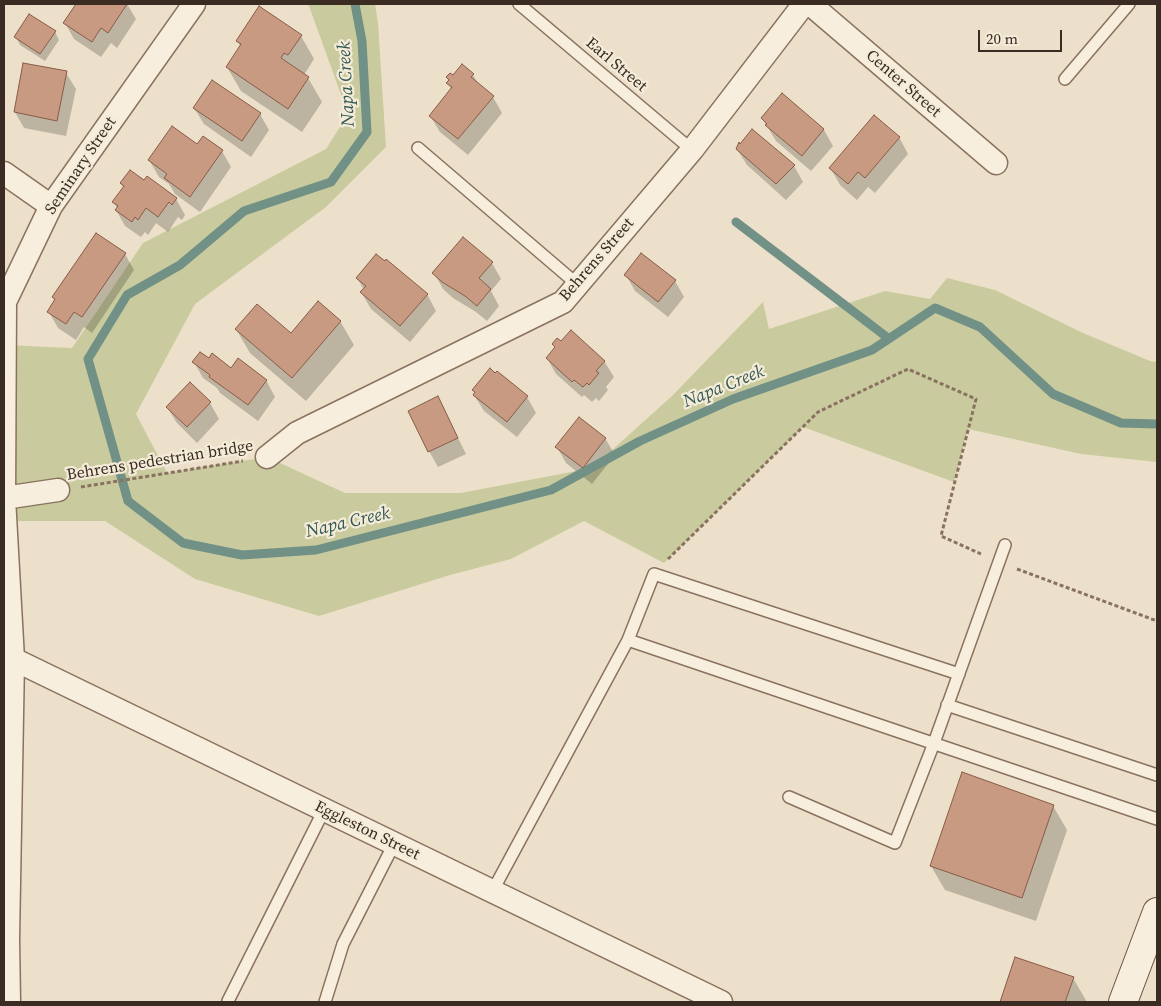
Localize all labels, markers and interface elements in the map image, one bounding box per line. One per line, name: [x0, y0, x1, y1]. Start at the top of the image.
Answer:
scale bar: [981, 20, 1065, 52]
text: 20 m: [986, 28, 1018, 49]
street label: Earl Street: [581, 34, 651, 96]
water label: Napa Creek: [334, 41, 360, 127]
street label: Center Street: [862, 46, 944, 122]
street label: Seminary Street: [41, 114, 121, 218]
street label: Behrens Street: [556, 214, 638, 306]
water label: Napa Creek: [680, 361, 768, 413]
street label: Behrens pedestrian bridge: [65, 437, 255, 485]
water label: Napa Creek: [304, 503, 392, 543]
street label: Eggleston Street: [311, 797, 423, 865]

